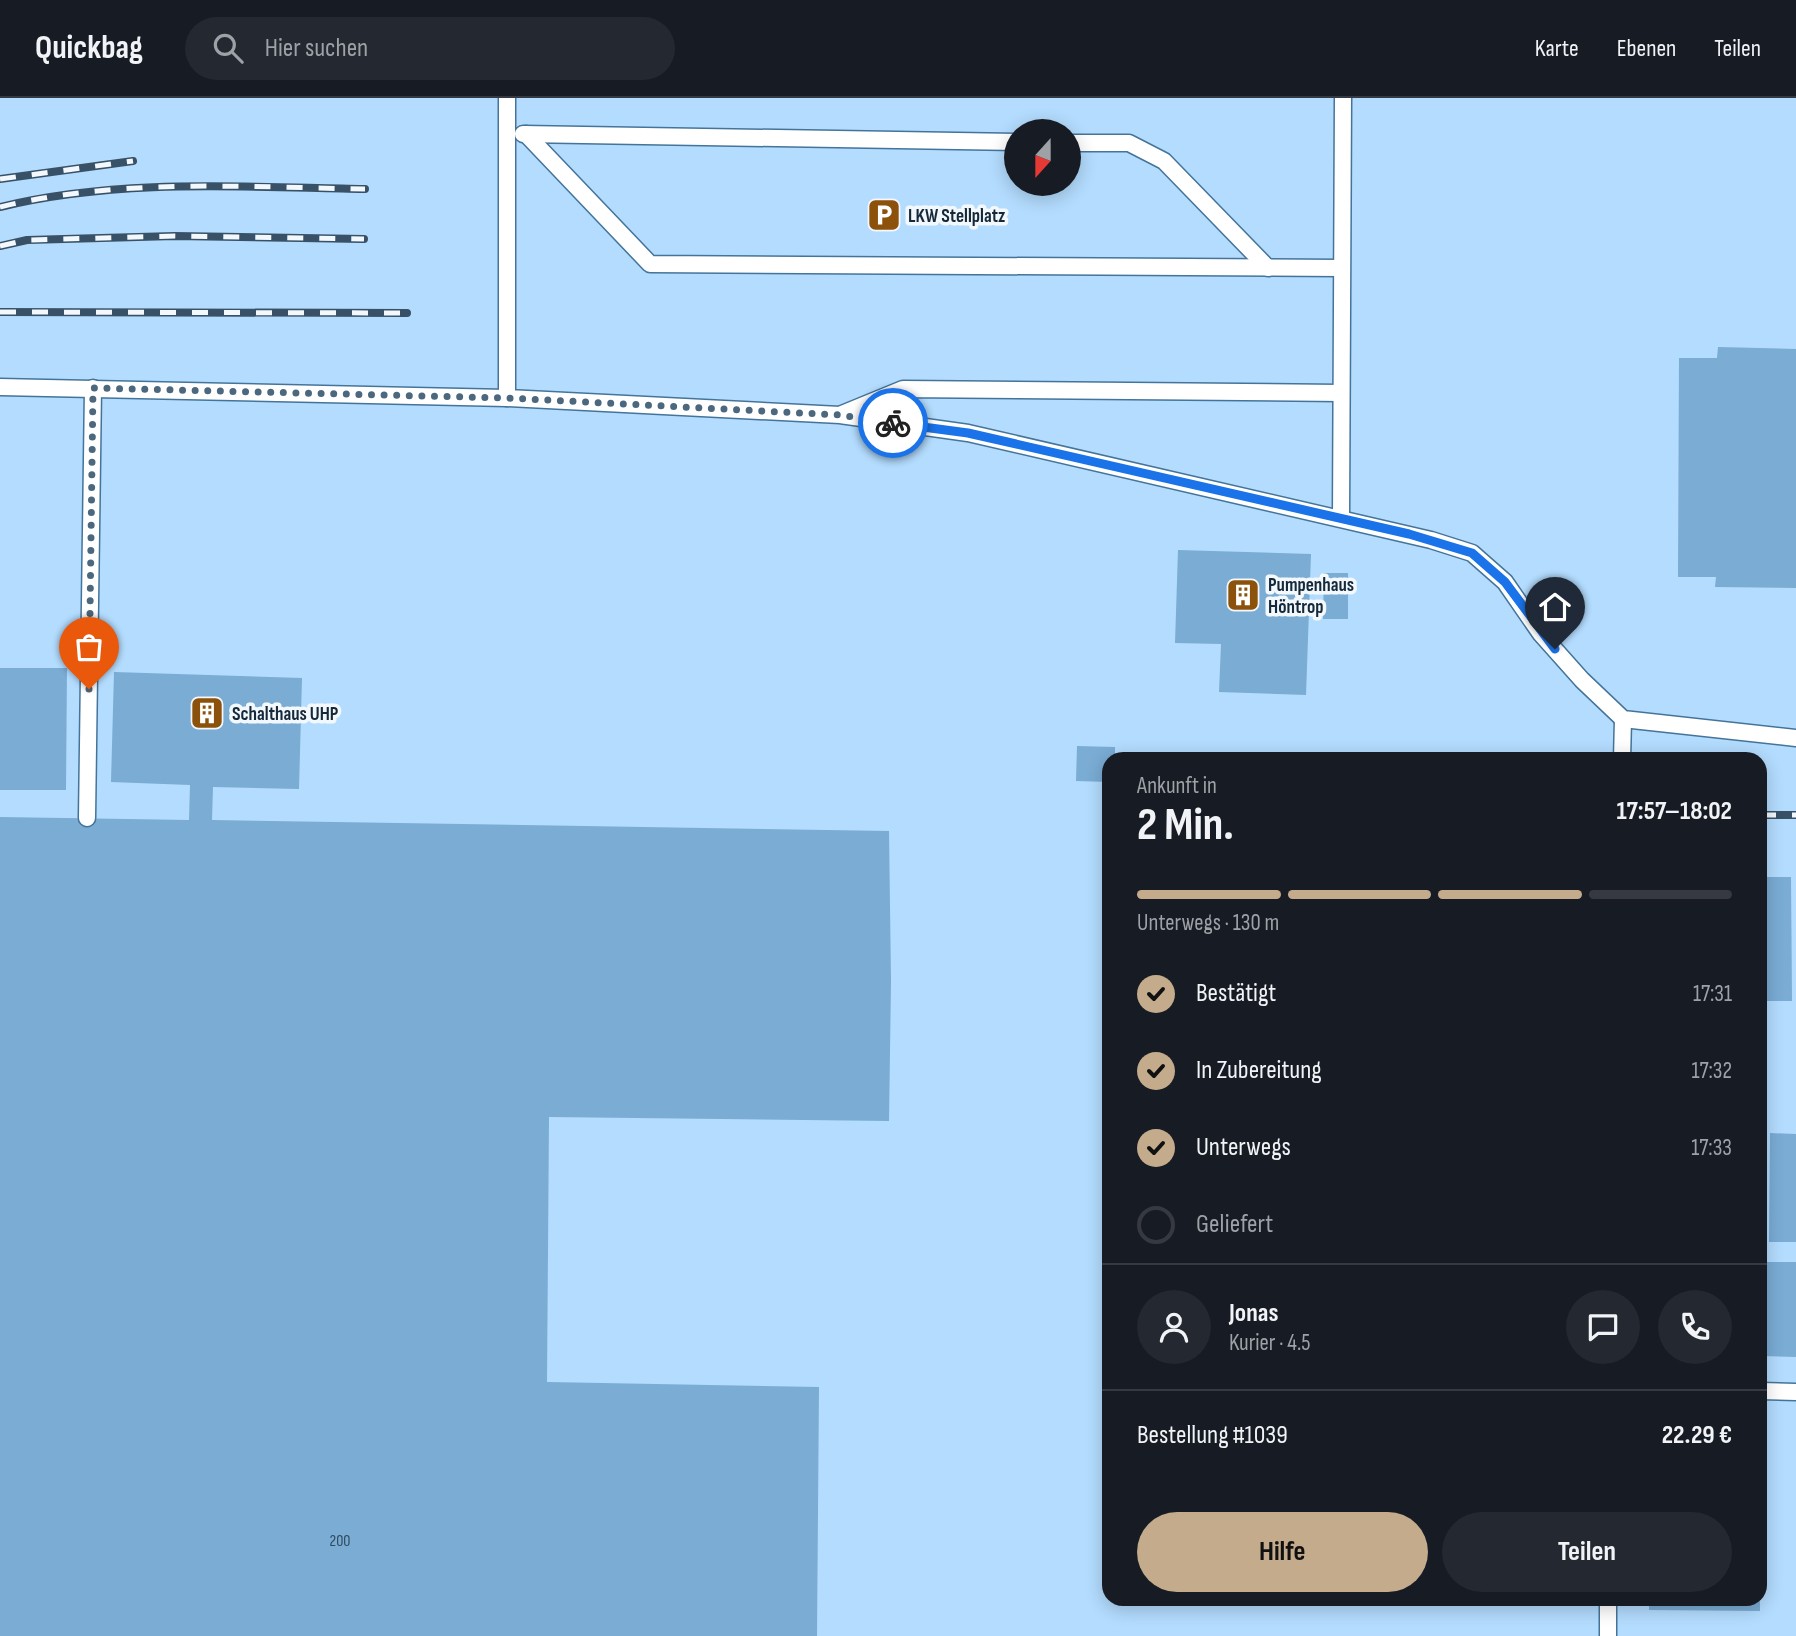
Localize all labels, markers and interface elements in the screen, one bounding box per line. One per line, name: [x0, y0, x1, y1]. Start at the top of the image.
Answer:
search box: [185, 17, 675, 80]
text: Quickbag: [35, 28, 143, 68]
icon: search: [209, 29, 247, 67]
text: Hier suchen: [265, 33, 368, 64]
text: Karte: [1535, 34, 1579, 63]
text: Ebenen: [1617, 34, 1676, 63]
text: Teilen: [1714, 34, 1761, 63]
north arrow: [1004, 119, 1082, 196]
map controls: [1004, 119, 1081, 196]
parking icon: LKW Stellplatz: [865, 196, 903, 234]
place label: LKW Stellplatz: [908, 205, 1005, 228]
courier: [858, 388, 928, 458]
icon: bike: [874, 404, 912, 442]
place label: Pumpenhaus Höntrop: [1268, 574, 1354, 619]
building icon: Pumpenhaus Höntrop: [1224, 576, 1262, 614]
pin: [1525, 577, 1585, 649]
icon: home: [1536, 588, 1574, 626]
pin: [59, 617, 119, 689]
icon: bag: [70, 628, 108, 666]
building icon: Schalthaus UHP: [188, 694, 226, 732]
place label: Schalthaus UHP: [232, 703, 339, 726]
text: Ankunft in: [1137, 772, 1217, 800]
text: 17:57–18:02: [1617, 796, 1732, 827]
text: 2 Min.: [1137, 798, 1234, 853]
text: Unterwegs · 130 m: [1137, 909, 1279, 937]
icon: check: [1137, 975, 1175, 1013]
text: Bestätigt: [1196, 978, 1276, 1009]
text: 17:31: [1693, 980, 1732, 1008]
icon: check: [1137, 1052, 1175, 1090]
text: In Zubereitung: [1196, 1055, 1322, 1086]
text: 17:32: [1691, 1057, 1732, 1085]
icon: check: [1137, 1129, 1175, 1167]
text: Unterwegs: [1196, 1132, 1291, 1163]
text: 17:33: [1691, 1134, 1732, 1162]
text: Geliefert: [1196, 1209, 1273, 1240]
button: person: [1137, 1290, 1211, 1364]
button: chat: [1566, 1290, 1640, 1364]
button: phone: [1658, 1290, 1732, 1364]
text: Jonas: [1229, 1298, 1278, 1329]
text: Kurier · 4.5: [1229, 1329, 1310, 1357]
text: Bestellung #1039: [1137, 1420, 1288, 1451]
text: 22.29 €: [1662, 1420, 1732, 1451]
button: Hilfe: [1137, 1512, 1428, 1592]
button: Teilen: [1442, 1512, 1732, 1592]
house number: 200: [330, 1532, 350, 1551]

